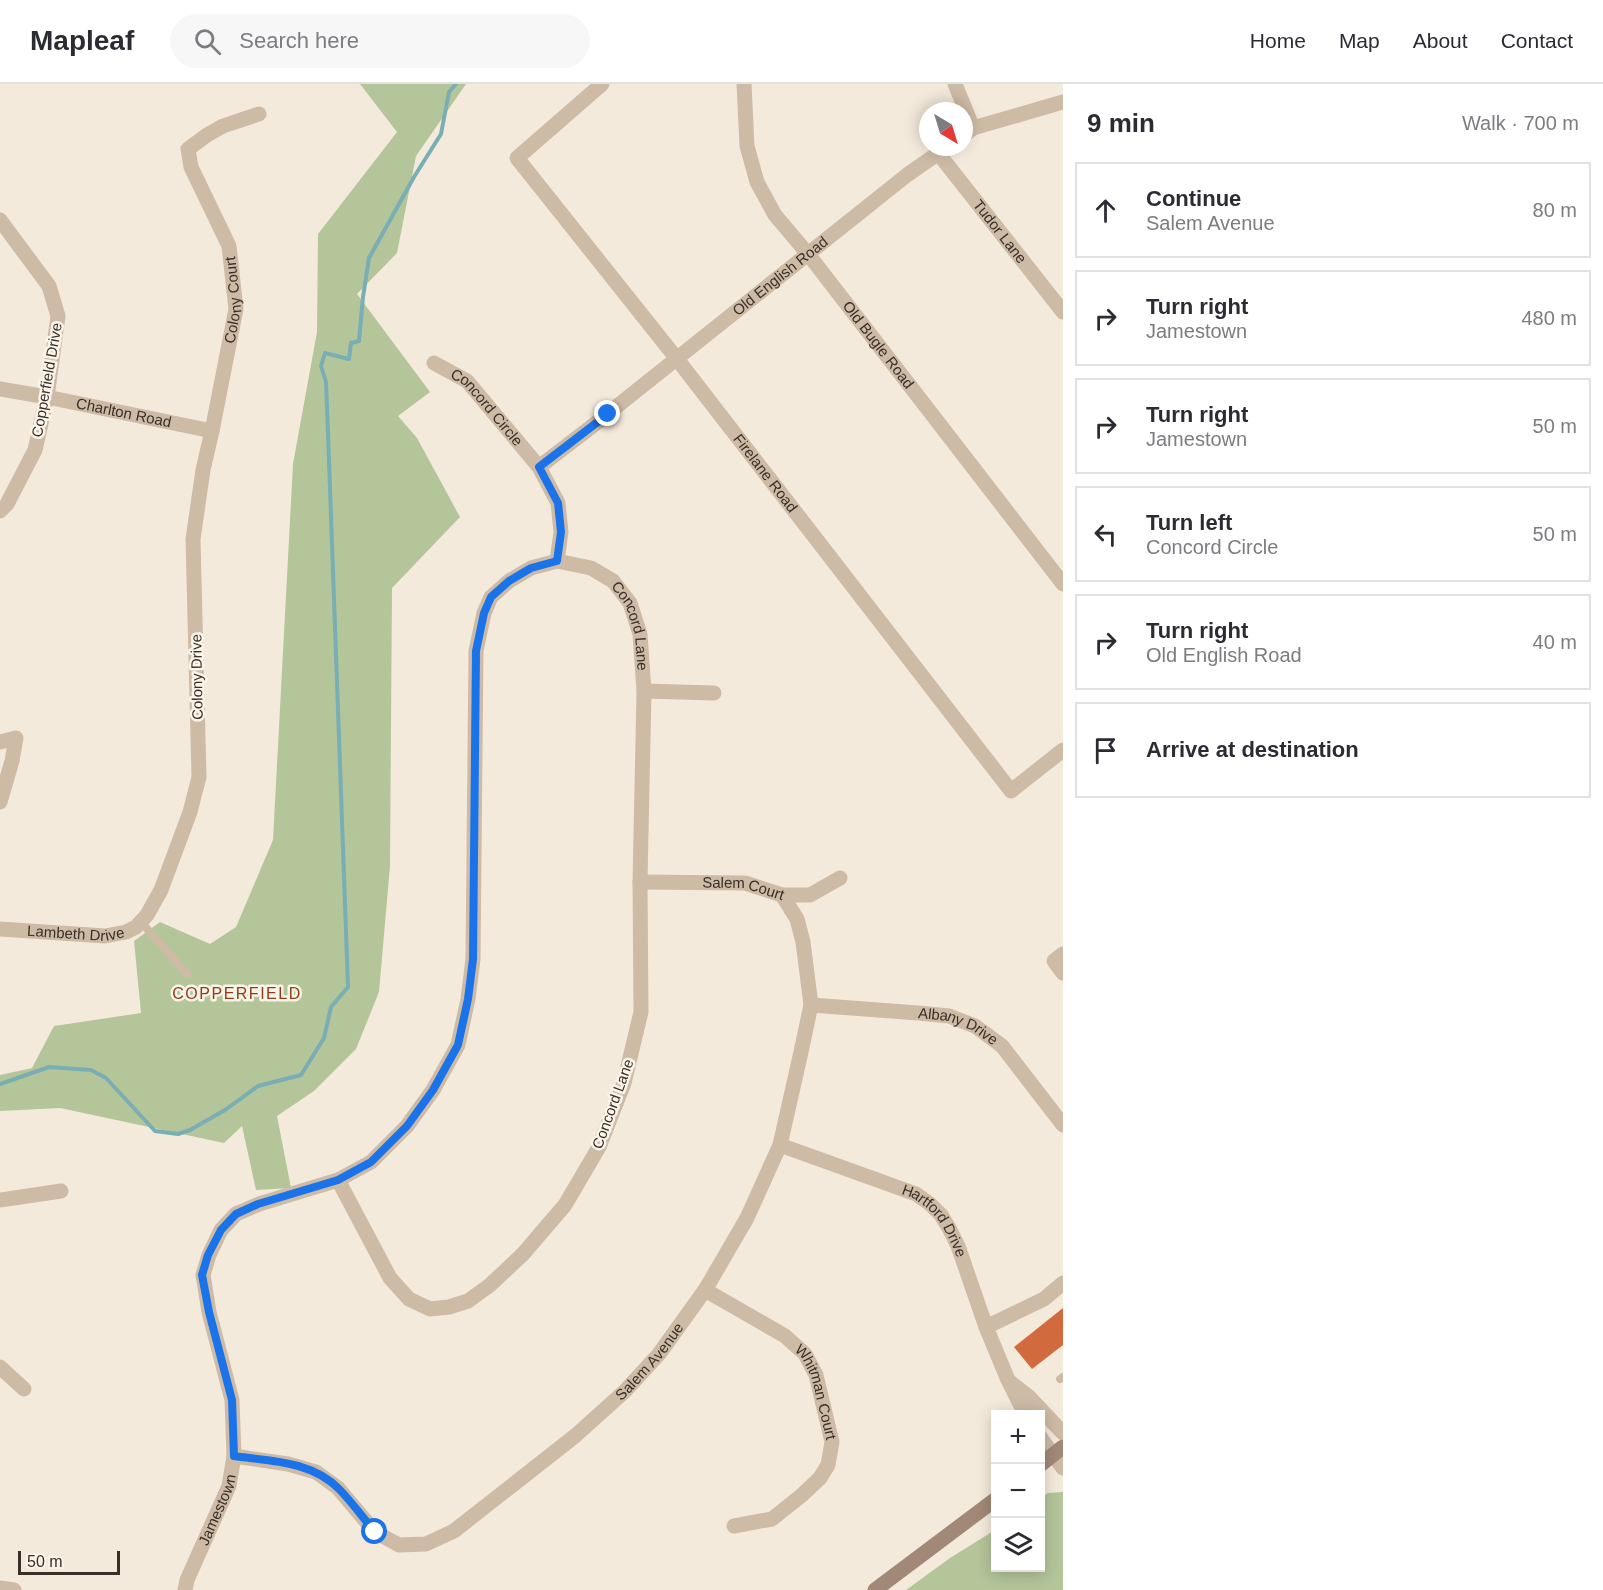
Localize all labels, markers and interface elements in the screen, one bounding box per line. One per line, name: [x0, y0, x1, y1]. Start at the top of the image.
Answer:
search box: [170, 14, 590, 68]
text: Mapleaf: [30, 25, 134, 56]
icon: search: [191, 25, 224, 58]
text: Search here: [239, 28, 359, 53]
text: Home: [1250, 29, 1306, 52]
text: Map: [1339, 29, 1380, 52]
text: About: [1413, 29, 1468, 52]
text: Contact: [1501, 29, 1573, 52]
north arrow: [919, 102, 973, 156]
text: 9 min: [1087, 108, 1155, 138]
text: Walk · 700 m: [1462, 112, 1579, 134]
text: Continue: [1146, 186, 1241, 211]
icon: ahead: [1089, 194, 1122, 227]
street label: Tudor Lane: [970, 196, 1030, 267]
text: 80 m: [1533, 199, 1577, 221]
text: Salem Avenue: [1146, 212, 1275, 234]
street label: Old English Road: [729, 233, 831, 319]
street label: Colony Court: [220, 255, 244, 345]
text: Turn right: [1146, 294, 1248, 319]
street label: Old Bugle Road: [840, 297, 918, 392]
icon: right: [1089, 302, 1122, 335]
text: 480 m: [1521, 307, 1577, 329]
text: Jamestown: [1146, 320, 1247, 342]
street label: Copperfield Drive: [28, 321, 65, 438]
street label: Concord Circle: [448, 365, 527, 449]
street label: Charlton Road: [75, 394, 173, 430]
route end: [594, 400, 620, 426]
text: Turn right: [1146, 402, 1248, 427]
icon: right: [1089, 410, 1122, 443]
text: 50 m: [1533, 415, 1577, 437]
text: Jamestown: [1146, 428, 1247, 450]
street label: Firelane Road: [730, 430, 801, 515]
text: Turn left: [1146, 510, 1232, 535]
icon: left: [1089, 518, 1122, 551]
text: 50 m: [1533, 523, 1577, 545]
text: Concord Circle: [1146, 536, 1278, 558]
street label: Concord Lane: [608, 578, 652, 671]
text: Turn right: [1146, 618, 1248, 643]
icon: right: [1089, 626, 1122, 659]
text: 40 m: [1533, 631, 1577, 653]
street label: Colony Drive: [187, 634, 206, 720]
text: Old English Road: [1146, 644, 1302, 666]
icon: arrive: [1089, 734, 1122, 767]
text: Arrive at destination: [1146, 737, 1359, 762]
street label: Salem Court: [702, 874, 787, 903]
street label: Lambeth Drive: [27, 922, 126, 944]
district label: COPPERFIELD: [172, 985, 302, 1002]
street label: Albany Drive: [917, 1004, 1001, 1048]
street label: Concord Lane: [588, 1057, 637, 1151]
street label: Hartford Drive: [900, 1181, 970, 1259]
street label: Salem Avenue: [612, 1319, 687, 1404]
street label: Whitman Court: [792, 1340, 840, 1442]
map controls: [991, 1410, 1045, 1572]
button: +: [991, 1410, 1045, 1464]
button: −: [991, 1464, 1045, 1518]
street label: Jamestown: [195, 1473, 239, 1548]
route start: [361, 1518, 387, 1544]
button: layers: [991, 1518, 1045, 1572]
scale bar: [18, 1548, 120, 1576]
text: 50 m: [27, 1553, 63, 1570]

